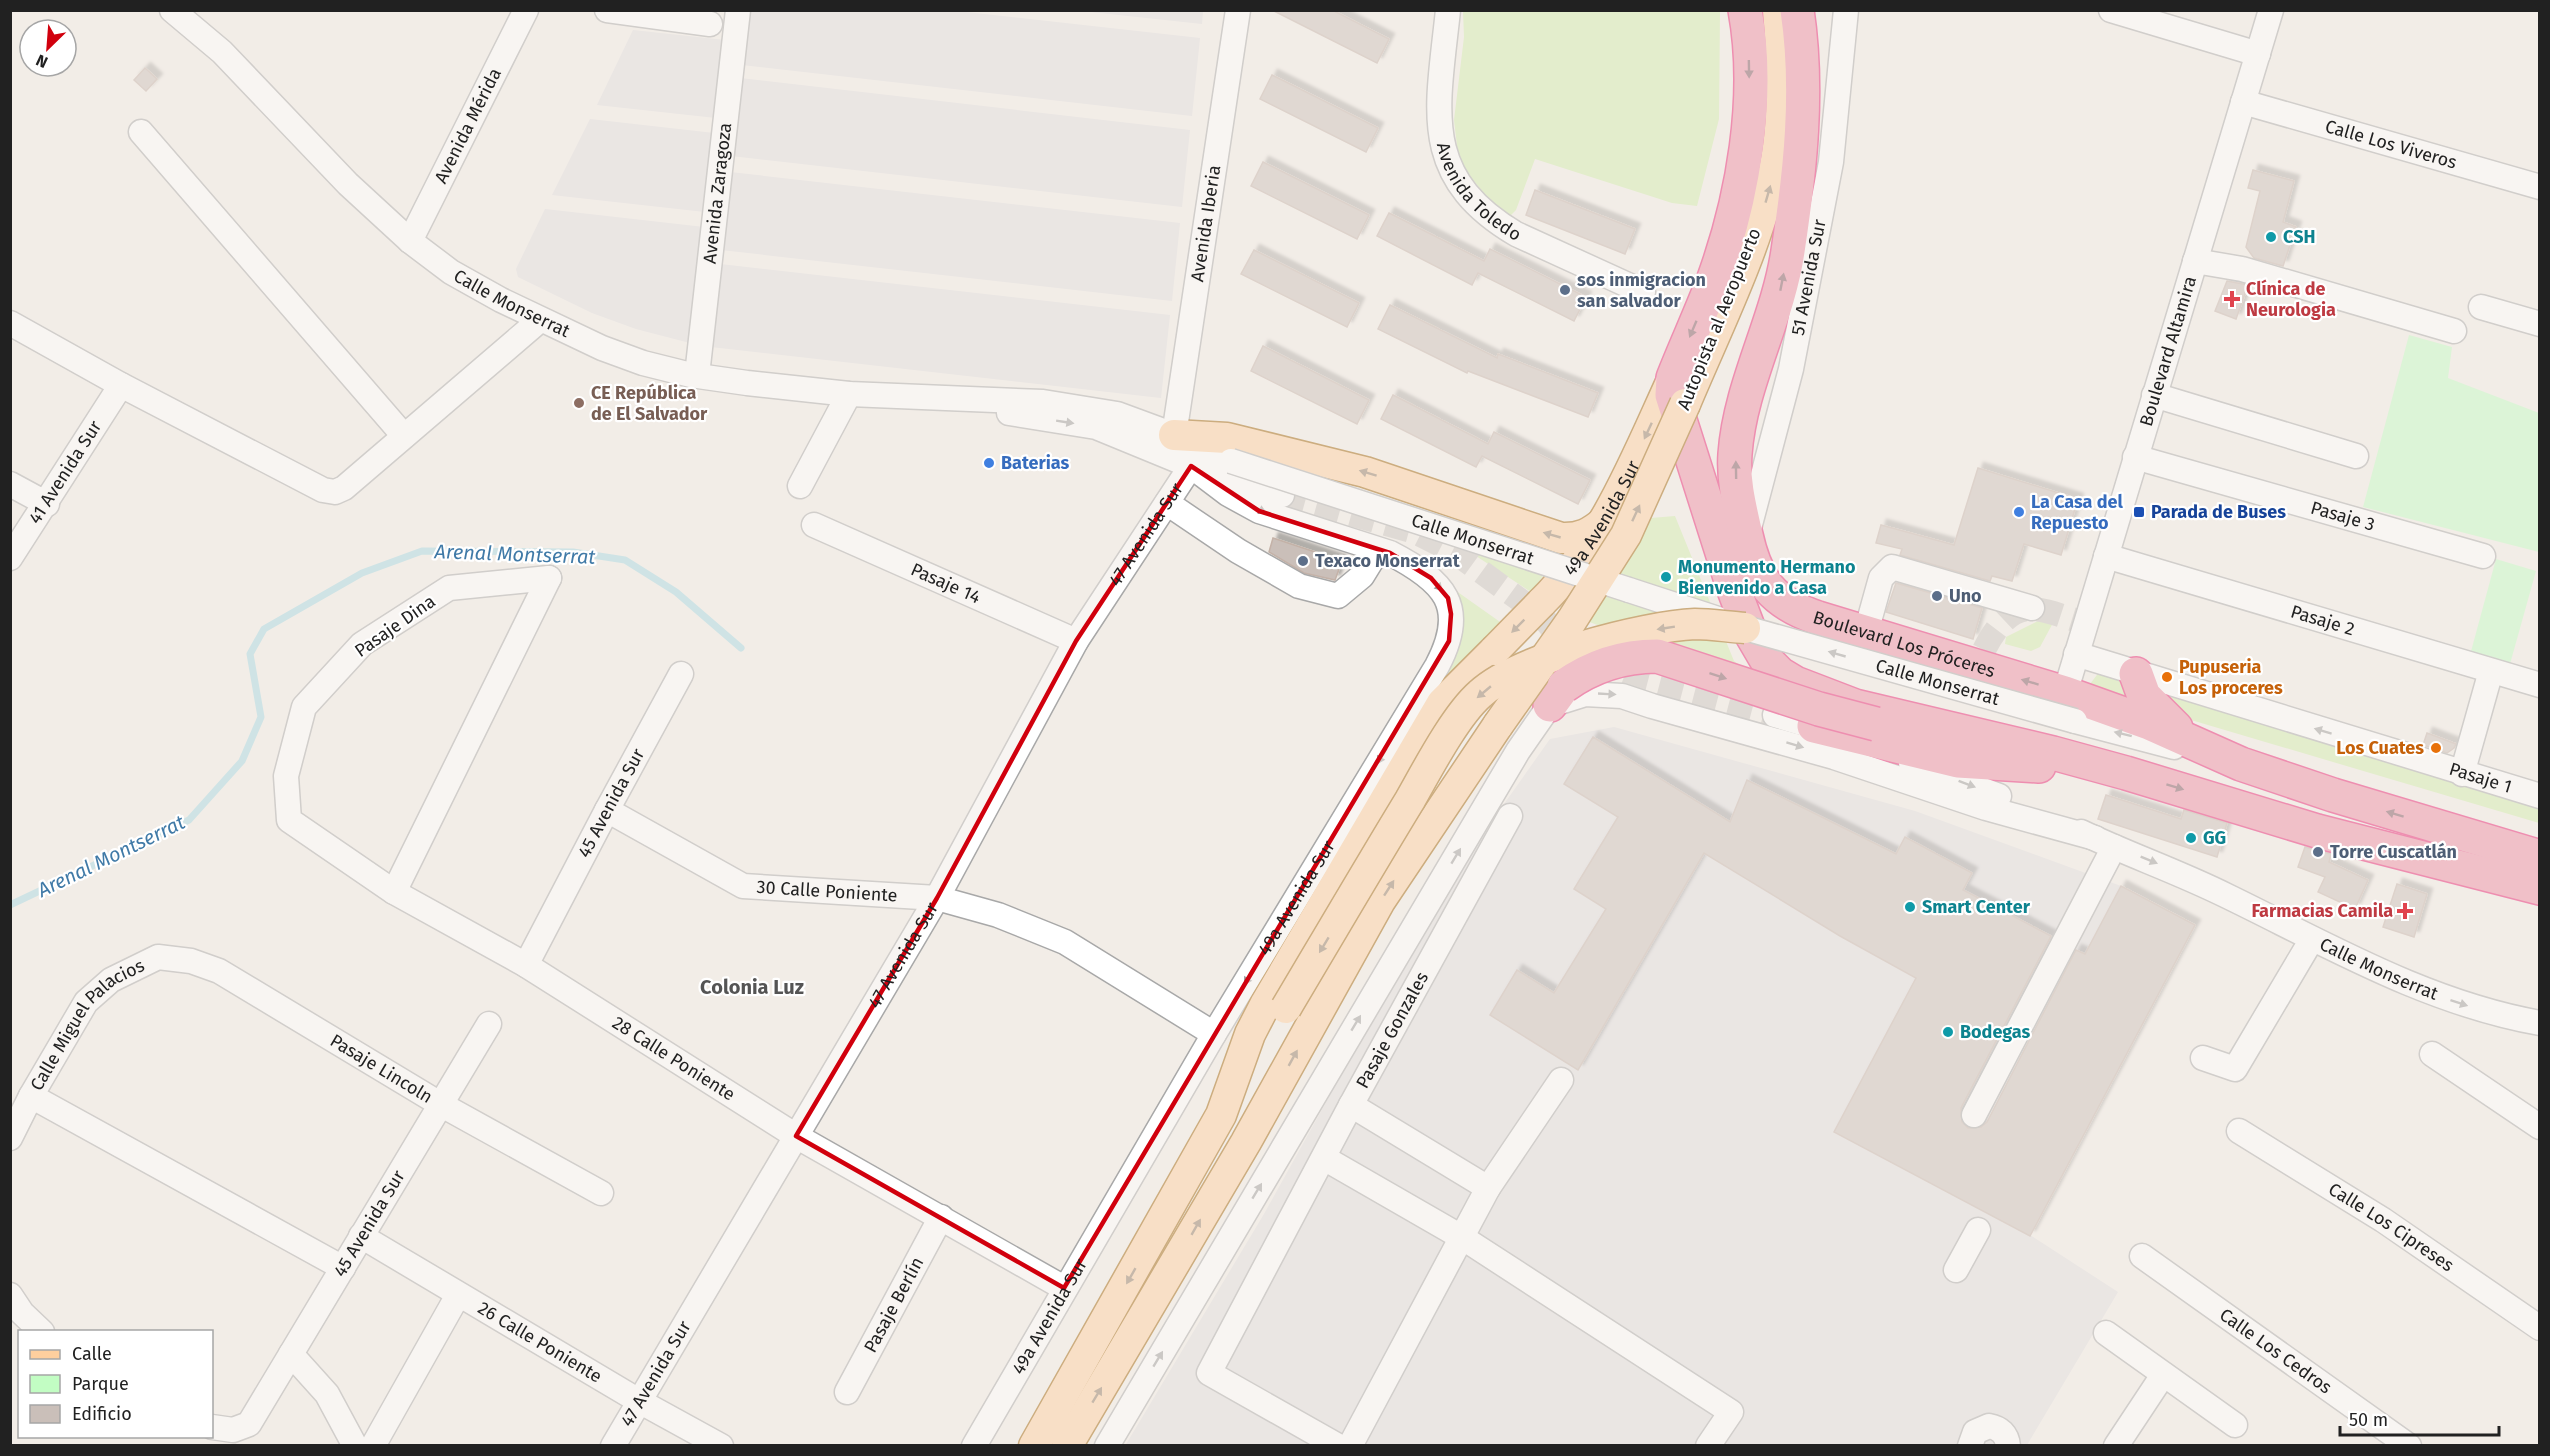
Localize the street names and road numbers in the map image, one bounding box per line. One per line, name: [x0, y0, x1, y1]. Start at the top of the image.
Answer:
street label: Avenida Mérida: [430, 64, 506, 187]
street label: Calle Los Viveros: [2323, 115, 2459, 174]
street label: Avenida Zaragoza: [699, 122, 736, 265]
street label: Avenida Toledo: [1432, 140, 1525, 246]
street label: Avenida Iberia: [1186, 164, 1225, 283]
street label: 51 Avenida Sur: [1787, 217, 1831, 337]
street label: Autopista al Aeropuerto: [1672, 225, 1766, 413]
street label: Calle Monserrat: [450, 265, 574, 342]
street label: Boulevard Altamira: [2135, 274, 2201, 429]
street label: 41 Avenida Sur: [24, 416, 106, 528]
street label: 49a Avenida Sur: [1559, 457, 1645, 580]
street label: 47 Avenida Sur: [1104, 479, 1188, 591]
street label: Pasaje 3: [2308, 497, 2377, 536]
street label: Calle Monserrat: [1409, 509, 1537, 570]
street label: Pasaje 14: [907, 558, 984, 608]
street label: Pasaje Dina: [350, 590, 440, 662]
street label: Pasaje 2: [2288, 601, 2357, 640]
street label: Boulevard Los Próceres: [1810, 606, 1998, 682]
street label: Calle Monserrat: [1873, 654, 2002, 710]
street label: 45 Avenida Sur: [573, 745, 649, 861]
street label: Pasaje 1: [2446, 758, 2514, 798]
street label: 49a Avenida Sur: [1253, 836, 1340, 959]
street label: 30 Calle Poniente: [756, 876, 898, 907]
street label: 47 Avenida Sur: [863, 898, 943, 1012]
street label: Calle Monserrat: [2316, 933, 2442, 1005]
street label: Calle Miguel Palacios: [26, 954, 148, 1095]
street label: Pasaje Gonzales: [1351, 968, 1433, 1092]
street label: 28 Calle Poniente: [608, 1012, 739, 1105]
street label: Pasaje Lincoln: [326, 1029, 437, 1108]
street label: 45 Avenida Sur: [329, 1166, 410, 1281]
street label: Calle Los Cipreses: [2324, 1178, 2458, 1276]
street label: Pasaje Berlín: [859, 1253, 928, 1356]
street label: 49a Avenida Sur: [1007, 1255, 1092, 1378]
street label: 26 Calle Poniente: [474, 1297, 606, 1387]
street label: Calle Los Cedros: [2215, 1304, 2336, 1398]
street label: 47 Avenida Sur: [616, 1317, 696, 1431]

